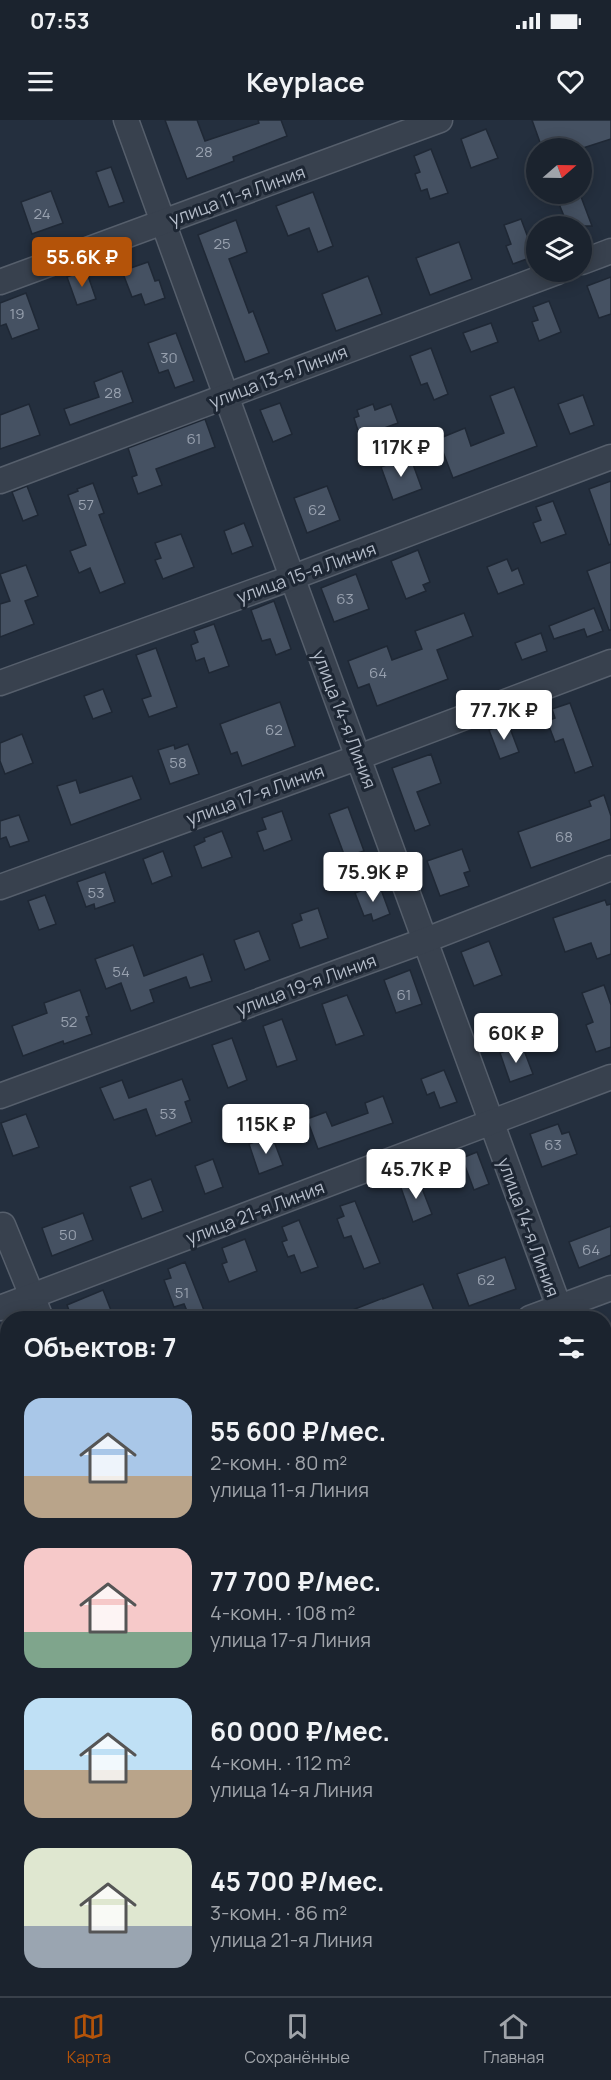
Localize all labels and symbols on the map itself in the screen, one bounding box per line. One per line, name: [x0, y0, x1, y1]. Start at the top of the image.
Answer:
north arrow: [526, 138, 592, 204]
house number: 28: [195, 141, 213, 162]
street label: улица 11-я Линия: [166, 159, 308, 231]
house number: 24: [33, 203, 51, 224]
house number: 25: [213, 233, 231, 254]
pin: 55.6K ₽: [27, 237, 137, 288]
house number: 19: [9, 303, 25, 324]
street label: улица 13-я Линия: [205, 339, 351, 413]
house number: 30: [160, 347, 178, 368]
house number: 28: [104, 382, 122, 403]
pin: 117K ₽: [352, 427, 450, 478]
house number: 61: [187, 428, 201, 449]
house number: 57: [78, 494, 94, 515]
house number: 62: [308, 499, 326, 520]
street label: улица 15-я Линия: [233, 536, 379, 608]
house number: 63: [336, 588, 354, 609]
street label: улица 14-я Линия: [307, 646, 383, 792]
house number: 64: [369, 662, 387, 683]
pin: 77.7K ₽: [449, 690, 559, 741]
house number: 62: [265, 719, 283, 740]
house number: 58: [169, 752, 187, 773]
street label: улица 17-я Линия: [183, 758, 327, 830]
house number: 68: [555, 826, 573, 847]
pin: 75.9K ₽: [318, 852, 428, 903]
house number: 53: [88, 882, 104, 903]
street label: улица 19-я Линия: [233, 948, 379, 1020]
house number: 54: [112, 961, 130, 982]
house number: 61: [397, 984, 411, 1005]
house number: 52: [61, 1011, 77, 1032]
pin: 60K ₽: [474, 1013, 558, 1064]
house number: 53: [160, 1103, 176, 1124]
pin: 115K ₽: [217, 1104, 315, 1155]
house number: 63: [544, 1134, 562, 1155]
pin: 45.7K ₽: [361, 1149, 471, 1200]
street label: улица 14-я Линия: [493, 1154, 565, 1300]
street label: улица 21-я Линия: [182, 1175, 328, 1249]
house number: 50: [59, 1224, 77, 1245]
house number: 64: [582, 1239, 600, 1260]
house number: 62: [477, 1269, 495, 1290]
house number: 51: [175, 1282, 189, 1303]

